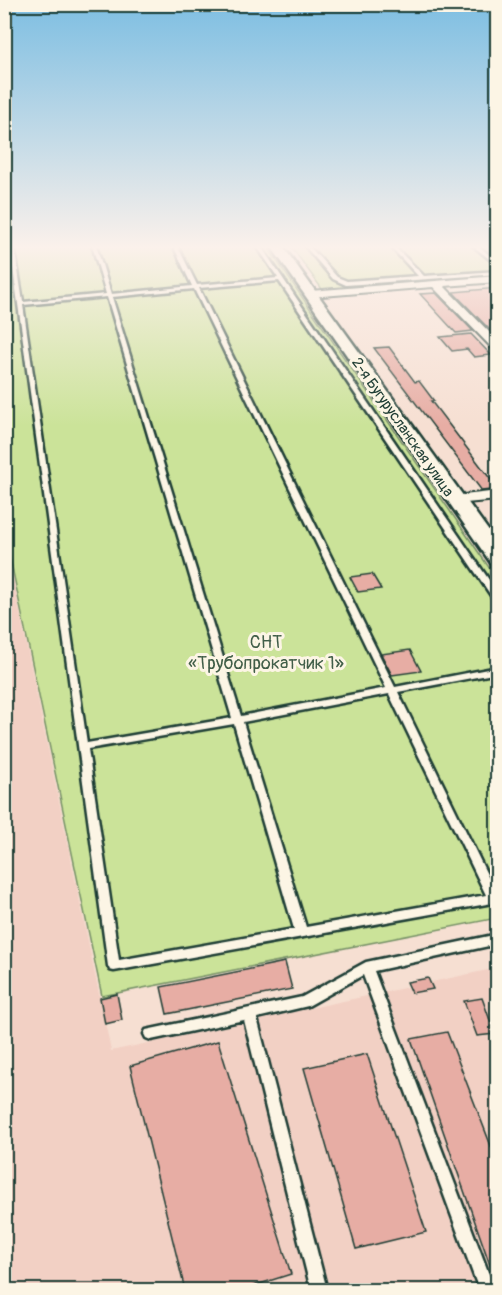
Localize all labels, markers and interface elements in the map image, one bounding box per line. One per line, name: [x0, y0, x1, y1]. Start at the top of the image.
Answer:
street label: 2-я Бугурусланская улица: [347, 354, 458, 501]
park label: СНТ «Трубопрокатчик 1»: [188, 631, 344, 675]

